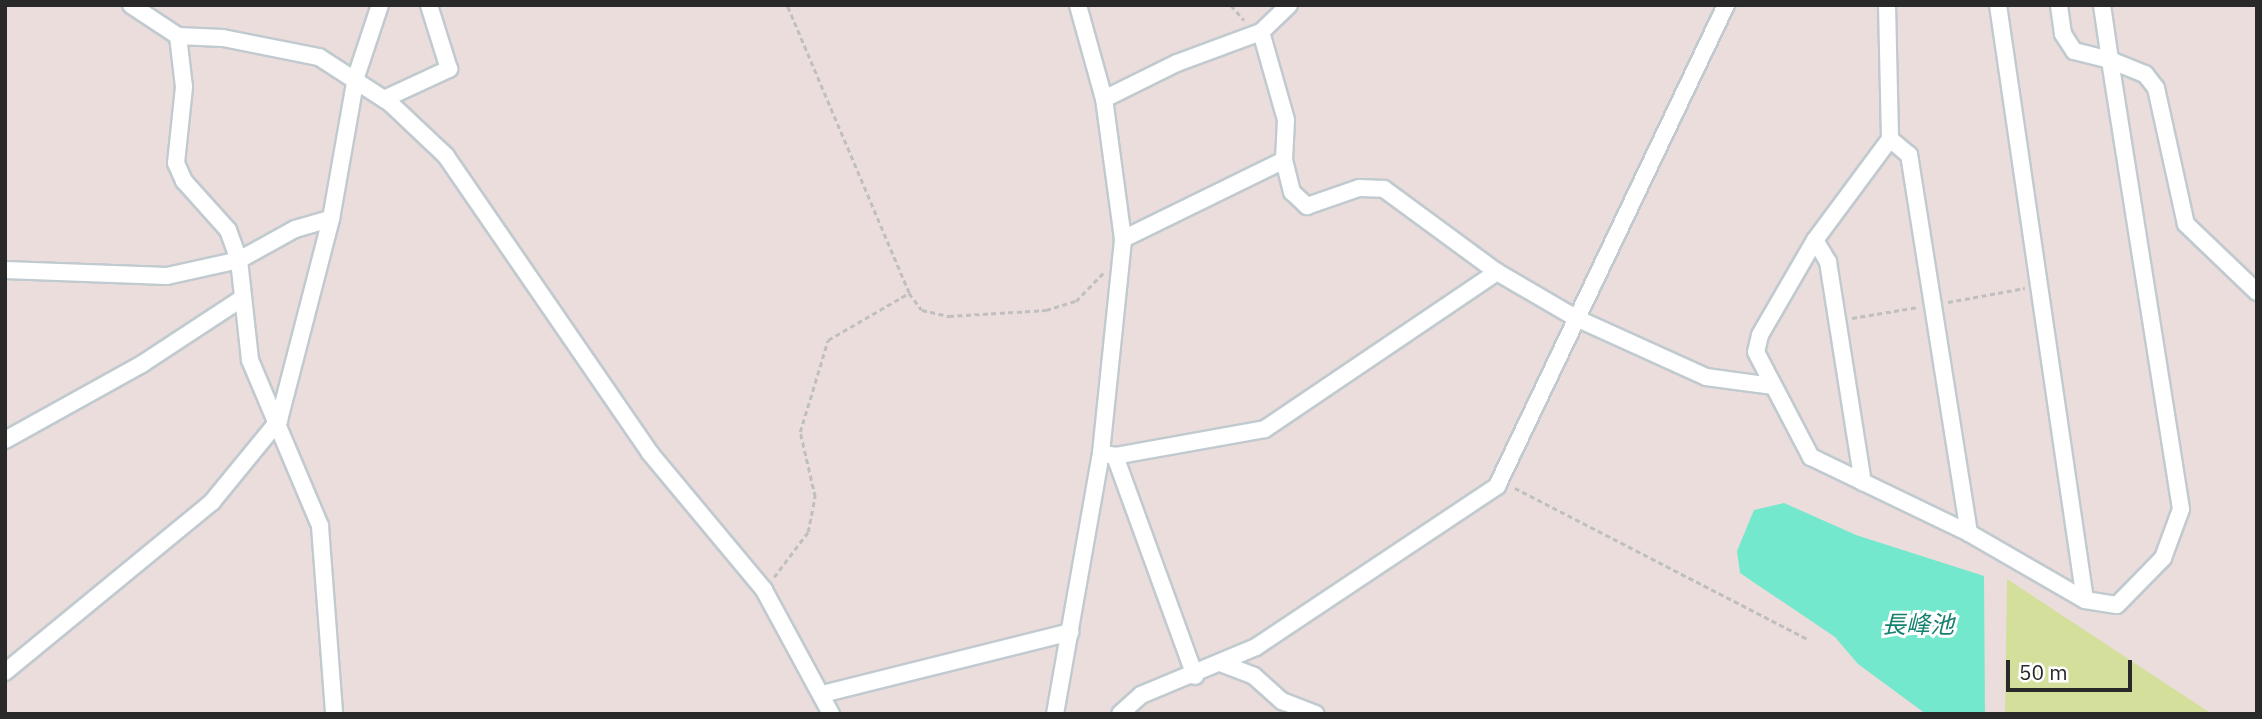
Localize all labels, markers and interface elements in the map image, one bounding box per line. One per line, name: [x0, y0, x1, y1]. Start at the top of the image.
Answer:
water label: 長峰池: [1882, 611, 1954, 639]
scale bar: [2010, 646, 2136, 690]
text: 50 m: [2019, 658, 2068, 686]

